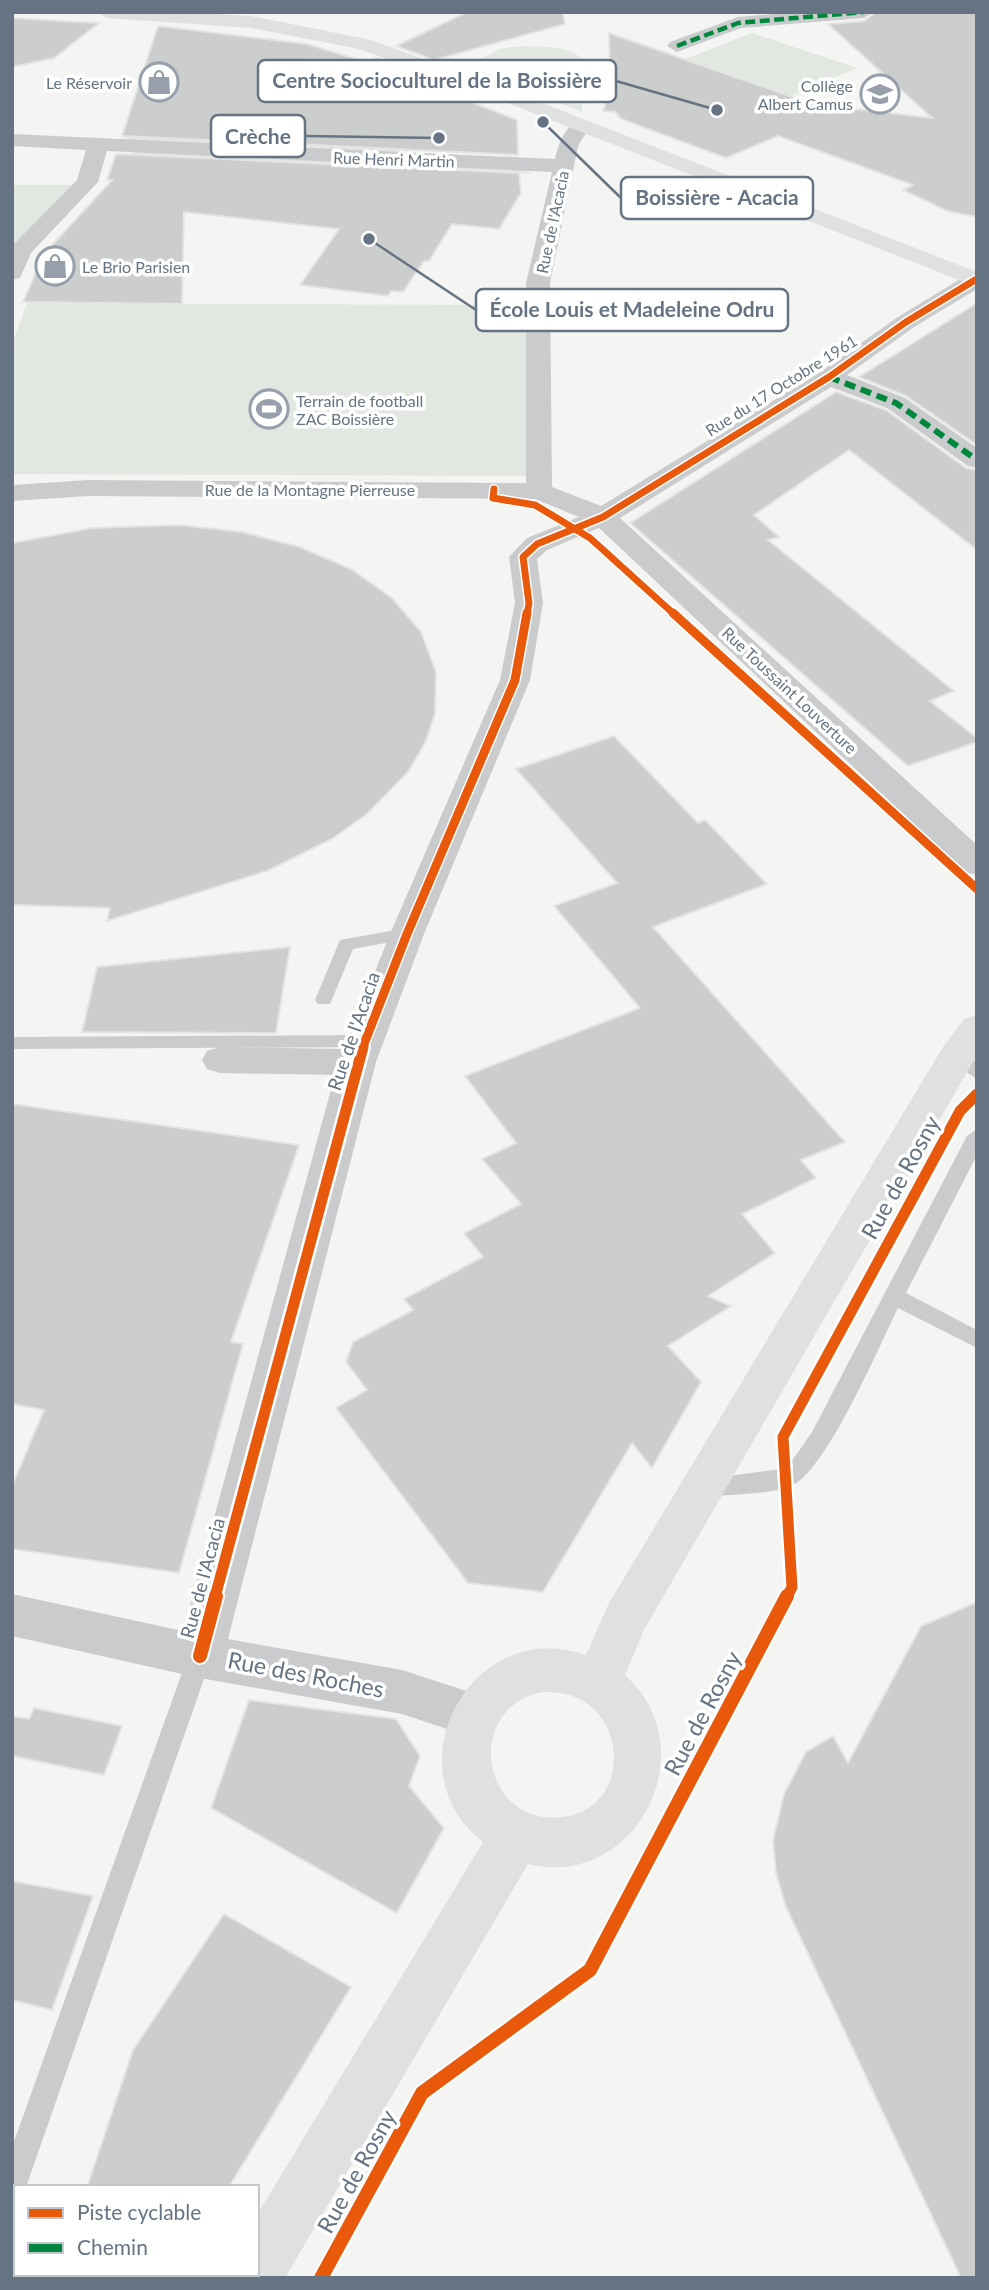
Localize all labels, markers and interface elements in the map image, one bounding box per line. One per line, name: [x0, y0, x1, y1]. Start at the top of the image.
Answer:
callout: Centre Socioculturel de la Boissière: [258, 60, 616, 102]
shop icon: Le Réservoir: [138, 61, 180, 103]
text: Centre Socioculturel de la Boissière: [272, 67, 602, 92]
place label: Le Réservoir: [46, 73, 132, 92]
school or university icon: Collège Albert Camus: [859, 73, 901, 115]
place label: Collège Albert Camus: [758, 76, 853, 113]
callout: Crèche: [211, 115, 305, 157]
text: Crèche: [225, 123, 291, 148]
street label: Rue Henri Martin: [333, 147, 455, 171]
street label: Rue de l'Acacia: [532, 169, 572, 275]
callout: Boissière - Acacia: [621, 177, 813, 219]
text: Boissière - Acacia: [635, 184, 799, 209]
shop icon: Le Brio Parisien: [34, 245, 76, 287]
place label: Le Brio Parisien: [82, 257, 190, 276]
callout: École Louis et Madeleine Odru: [476, 289, 788, 331]
text: École Louis et Madeleine Odru: [490, 296, 774, 321]
street label: Rue du 17 Octobre 1961: [702, 331, 860, 439]
sports icon: Terrain de football ZAC Boissière: [248, 388, 290, 430]
place label: Terrain de football ZAC Boissière: [296, 391, 423, 428]
street label: Rue de la Montagne Pierreuse: [205, 480, 415, 499]
street label: Rue Toussaint Louverture: [719, 623, 861, 757]
street label: Rue de l'Acacia: [322, 969, 384, 1093]
street label: Rue de Rosny: [855, 1110, 945, 1244]
street label: Rue de l'Acacia: [175, 1515, 229, 1641]
street label: Rue des Roches: [226, 1645, 386, 1703]
street label: Rue de Rosny: [658, 1646, 747, 1780]
street label: Rue de Rosny: [311, 2104, 401, 2238]
legend: [14, 2185, 259, 2276]
text: Piste cyclable: [77, 2199, 201, 2224]
text: Chemin: [77, 2234, 148, 2259]

